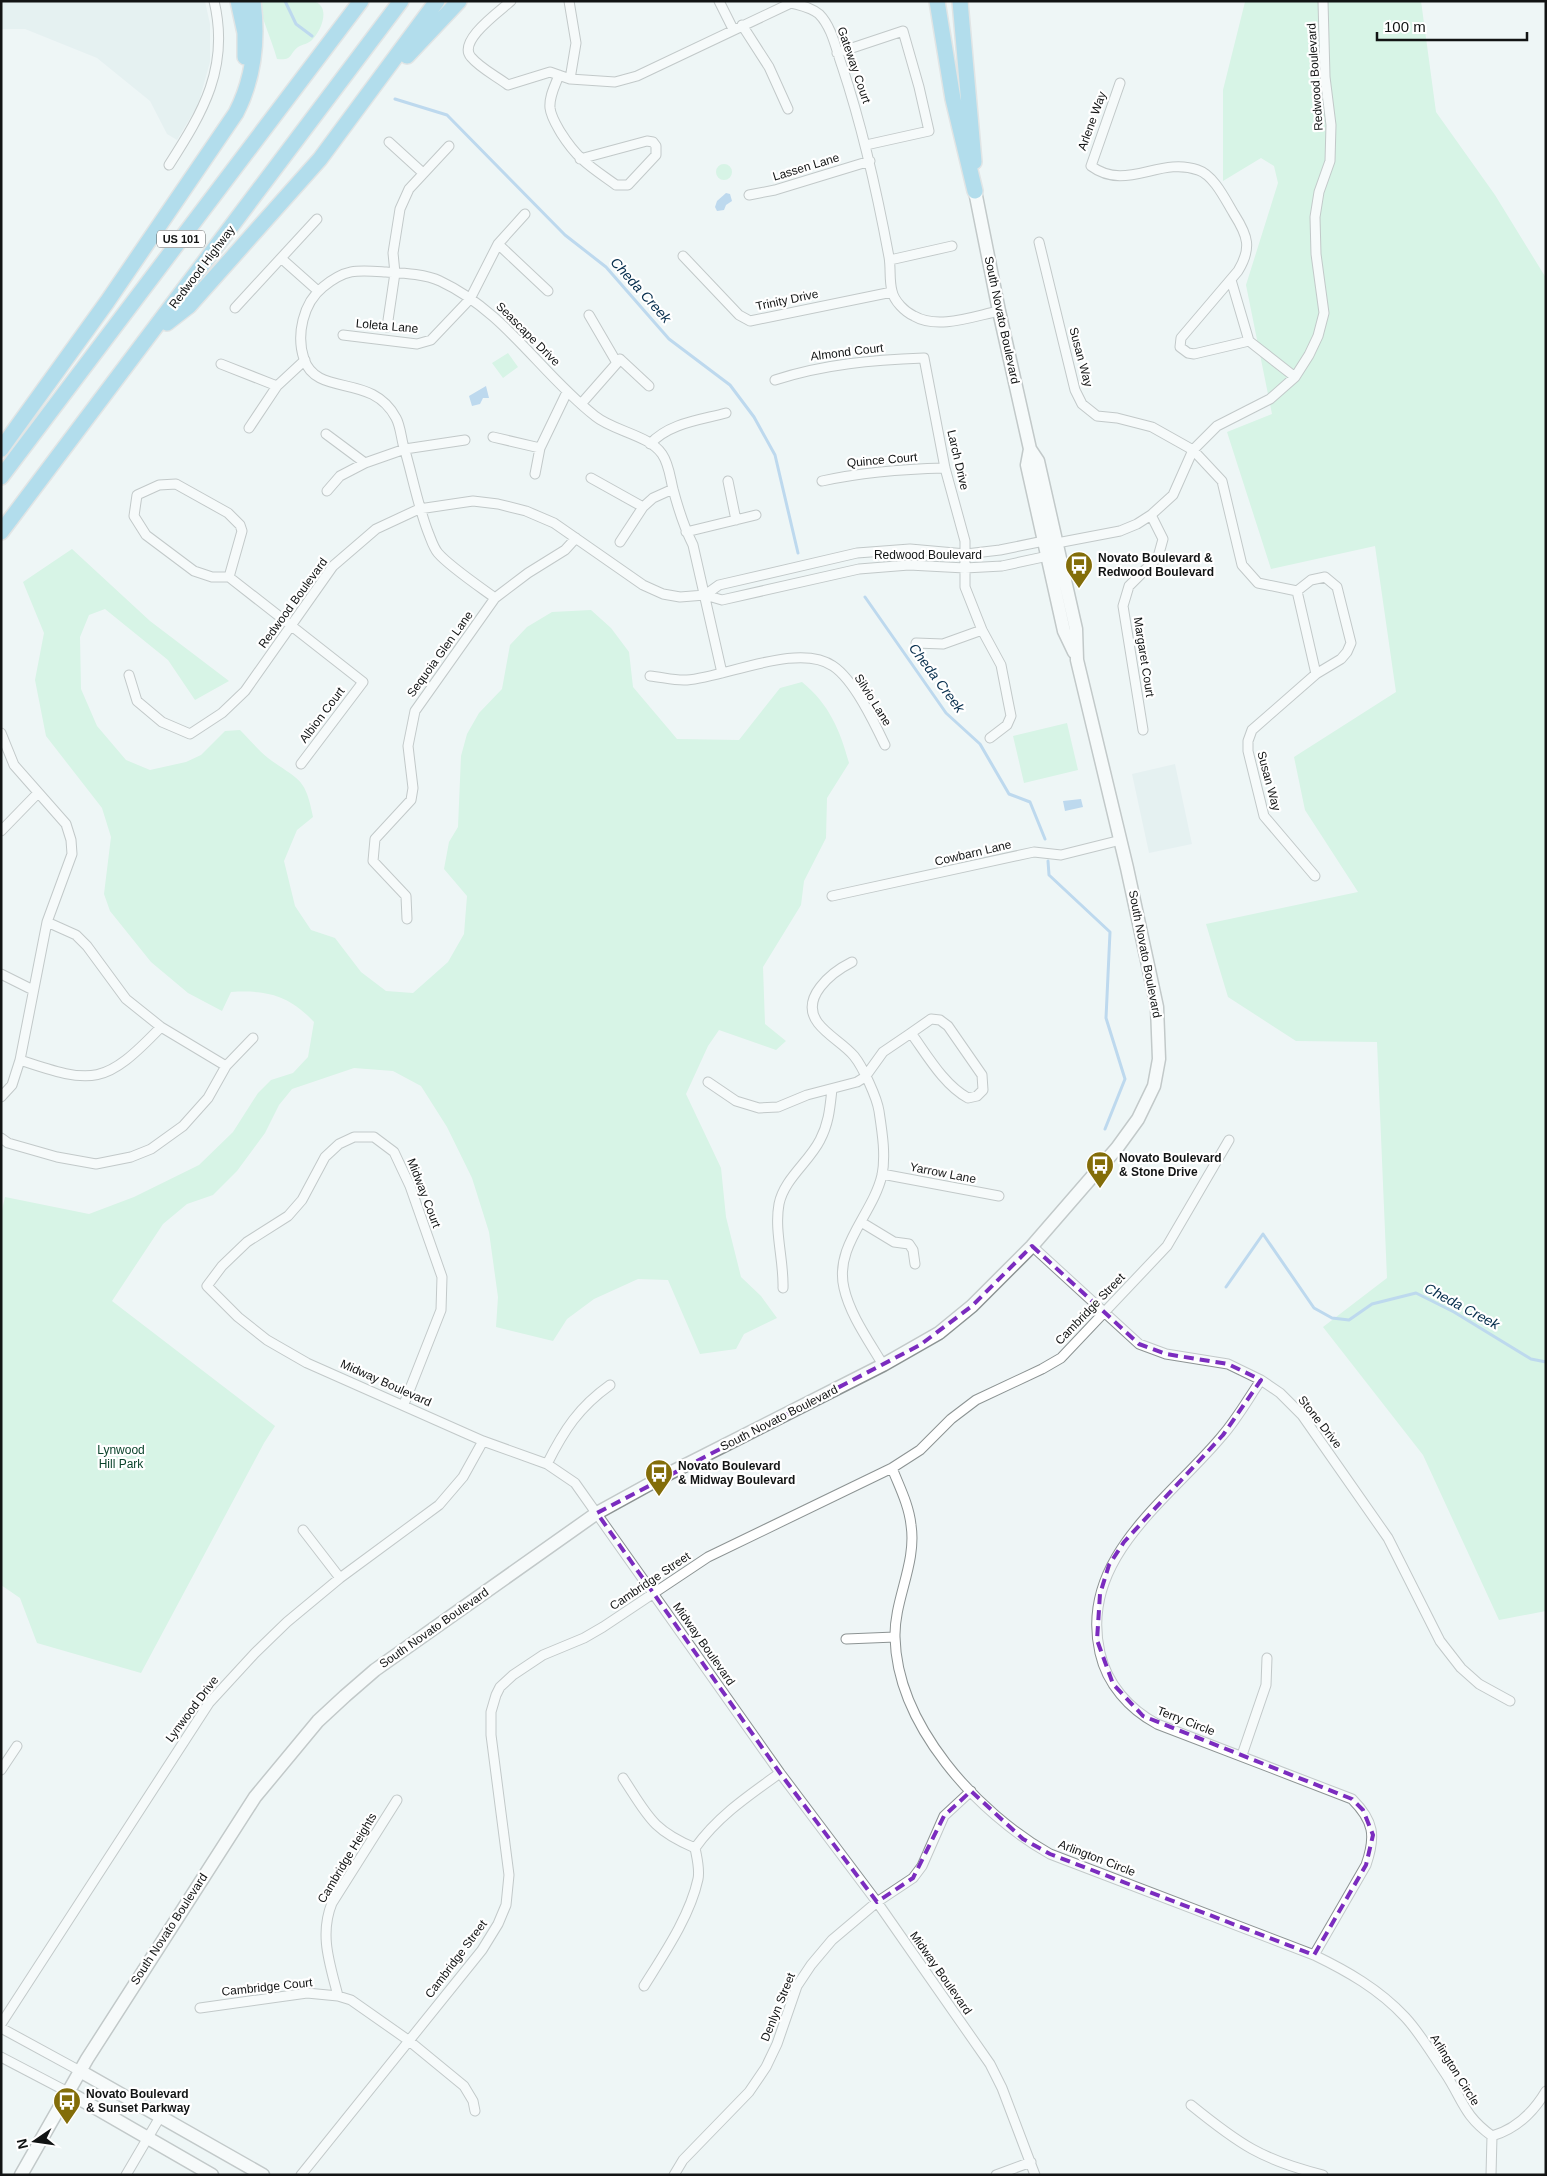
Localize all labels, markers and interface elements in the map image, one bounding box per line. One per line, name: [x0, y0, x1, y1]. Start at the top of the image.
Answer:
scale bar: [1377, 10, 1527, 42]
text: 100 m: [1384, 18, 1426, 35]
street label: Redwood Boulevard: [1304, 23, 1326, 131]
street label: Gateway Court: [834, 25, 874, 106]
street label: Arlene Way: [1075, 90, 1109, 152]
street label: Lassen Lane: [771, 150, 841, 184]
street label: Redwood Highway: [166, 223, 238, 311]
road number: US 101: [157, 230, 205, 248]
water label: Cheda Creek: [607, 254, 675, 327]
street label: South Novato Boulevard: [982, 255, 1022, 385]
street label: Trinity Drive: [754, 286, 820, 313]
street label: Seascape Drive: [493, 299, 563, 369]
street label: Loleta Lane: [355, 316, 419, 336]
street label: Susan Way: [1066, 326, 1096, 388]
street label: Almond Court: [810, 341, 885, 363]
street label: Larch Drive: [944, 429, 972, 492]
street label: Quince Court: [846, 450, 918, 470]
street label: Redwood Boulevard: [874, 548, 982, 562]
bus stop icon: Novato Boulevard & Redwood Boulevard: [1064, 550, 1094, 589]
place label: Novato Boulevard & Redwood Boulevard: [1098, 551, 1214, 579]
street label: Redwood Boulevard: [256, 555, 330, 651]
street label: Sequoia Glen Lane: [404, 608, 476, 700]
street label: Margaret Court: [1131, 616, 1157, 699]
water label: Cheda Creek: [906, 640, 969, 717]
street label: Silvio Lane: [852, 671, 895, 729]
street label: Albion Court: [297, 684, 348, 746]
street label: Susan Way: [1254, 750, 1284, 812]
street label: Cowbarn Lane: [933, 837, 1013, 869]
street label: South Novato Boulevard: [1126, 889, 1164, 1019]
bus stop icon: Novato Boulevard & Stone Drive: [1085, 1150, 1115, 1189]
place label: Novato Boulevard & Stone Drive: [1119, 1151, 1222, 1179]
street label: Midway Court: [404, 1156, 444, 1230]
street label: Yarrow Lane: [909, 1160, 978, 1186]
street label: Cambridge Street: [1052, 1270, 1128, 1348]
water label: Cheda Creek: [1422, 1280, 1503, 1333]
street label: Midway Boulevard: [338, 1357, 434, 1409]
street label: South Novato Boulevard: [718, 1382, 840, 1454]
street label: Stone Drive: [1295, 1393, 1345, 1451]
park label: Lynwood Hill Park: [97, 1443, 145, 1471]
bus stop icon: Novato Boulevard & Midway Boulevard: [644, 1458, 674, 1497]
place label: Novato Boulevard & Midway Boulevard: [678, 1459, 795, 1487]
street label: Cambridge Street: [607, 1549, 693, 1613]
street label: South Novato Boulevard: [377, 1585, 491, 1671]
street label: Midway Boulevard: [670, 1600, 738, 1688]
street label: Lynwood Drive: [163, 1673, 222, 1745]
street label: Terry Circle: [1155, 1704, 1217, 1739]
street label: Cambridge Heights: [315, 1810, 379, 1906]
street label: Arlington Circle: [1057, 1837, 1138, 1879]
street label: South Novato Boulevard: [128, 1871, 210, 1987]
street label: Cambridge Street: [422, 1917, 490, 2001]
street label: Midway Boulevard: [907, 1929, 975, 2017]
street label: Denlyn Street: [758, 1970, 798, 2043]
street label: Cambridge Court: [221, 1975, 314, 1999]
street label: Arlington Circle: [1428, 2032, 1483, 2108]
bus stop icon: Novato Boulevard & Sunset Parkway: [52, 2086, 82, 2125]
place label: Novato Boulevard & Sunset Parkway: [86, 2087, 190, 2115]
north arrow: [10, 2116, 60, 2166]
text: N: [13, 2137, 31, 2151]

